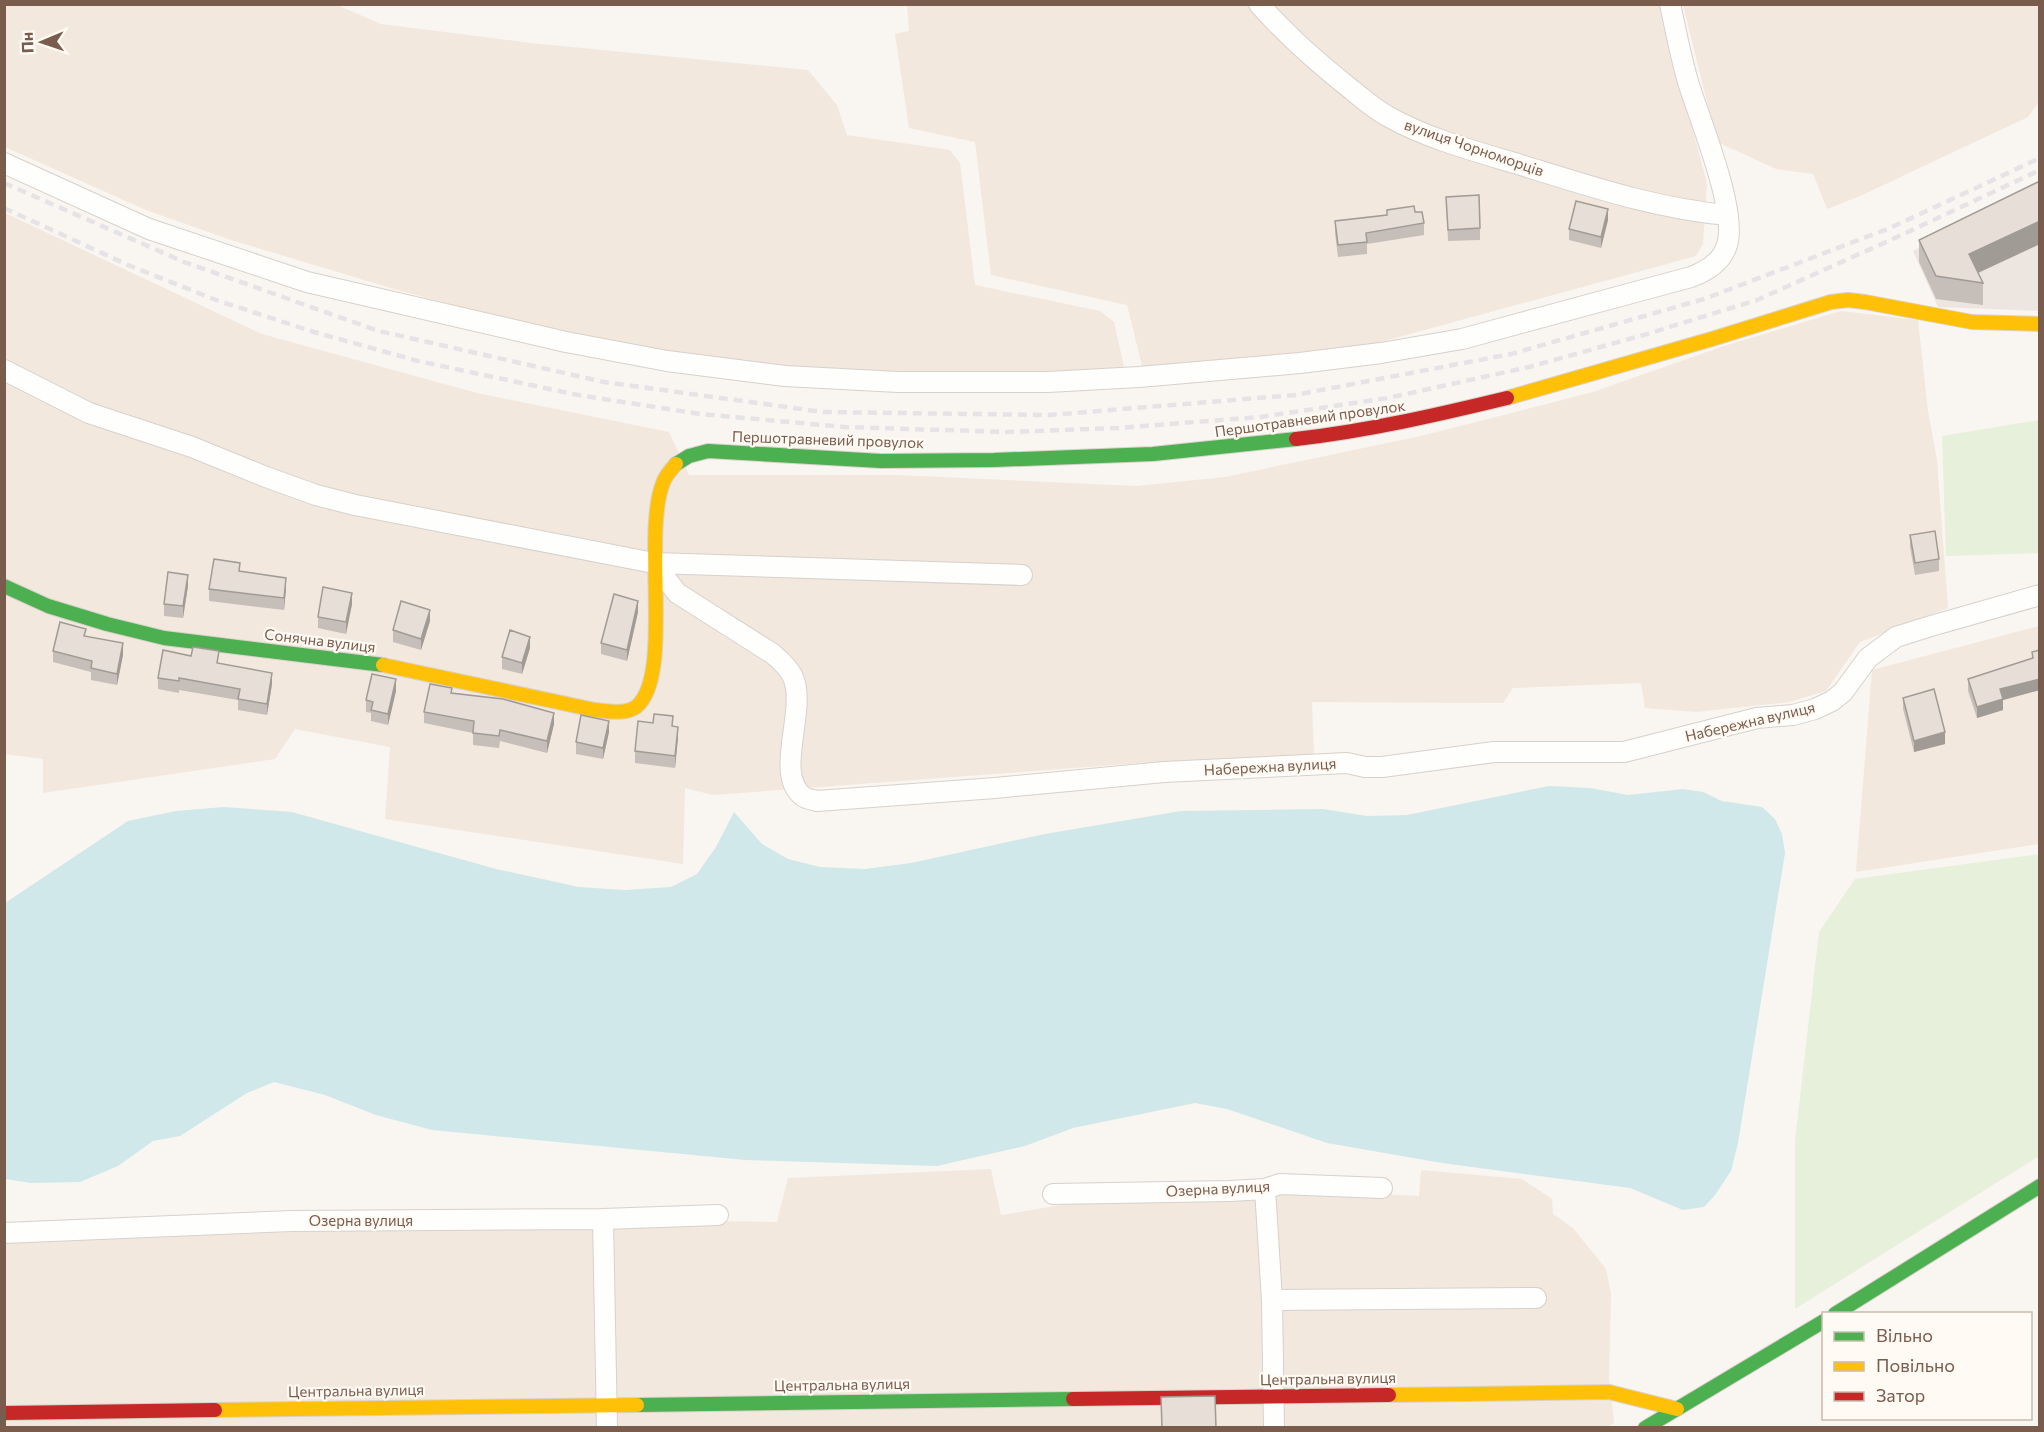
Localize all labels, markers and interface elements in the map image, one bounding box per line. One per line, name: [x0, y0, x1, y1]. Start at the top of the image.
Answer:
north arrow: [12, 12, 72, 72]
text: Пн: [17, 32, 36, 53]
street label: вулиця Чорноморців: [1402, 115, 1546, 179]
street label: Першотравневий провулок: [1213, 396, 1406, 440]
street label: Першотравневий провулок: [732, 427, 924, 451]
street label: Сонячна вулиця: [264, 624, 377, 656]
street label: Набережна вулиця: [1683, 697, 1817, 745]
street label: Набережна вулиця: [1203, 754, 1337, 778]
street label: Озерна вулиця: [1165, 1176, 1271, 1200]
street label: Озерна вулиця: [309, 1211, 413, 1229]
legend: [1822, 1312, 2032, 1420]
text: Вільно: [1876, 1324, 1933, 1346]
text: Повільно: [1876, 1354, 1955, 1376]
street label: Центральна вулиця: [1260, 1368, 1396, 1388]
street label: Центральна вулиця: [774, 1374, 910, 1394]
street label: Центральна вулиця: [288, 1380, 424, 1400]
text: Затор: [1876, 1384, 1925, 1406]

